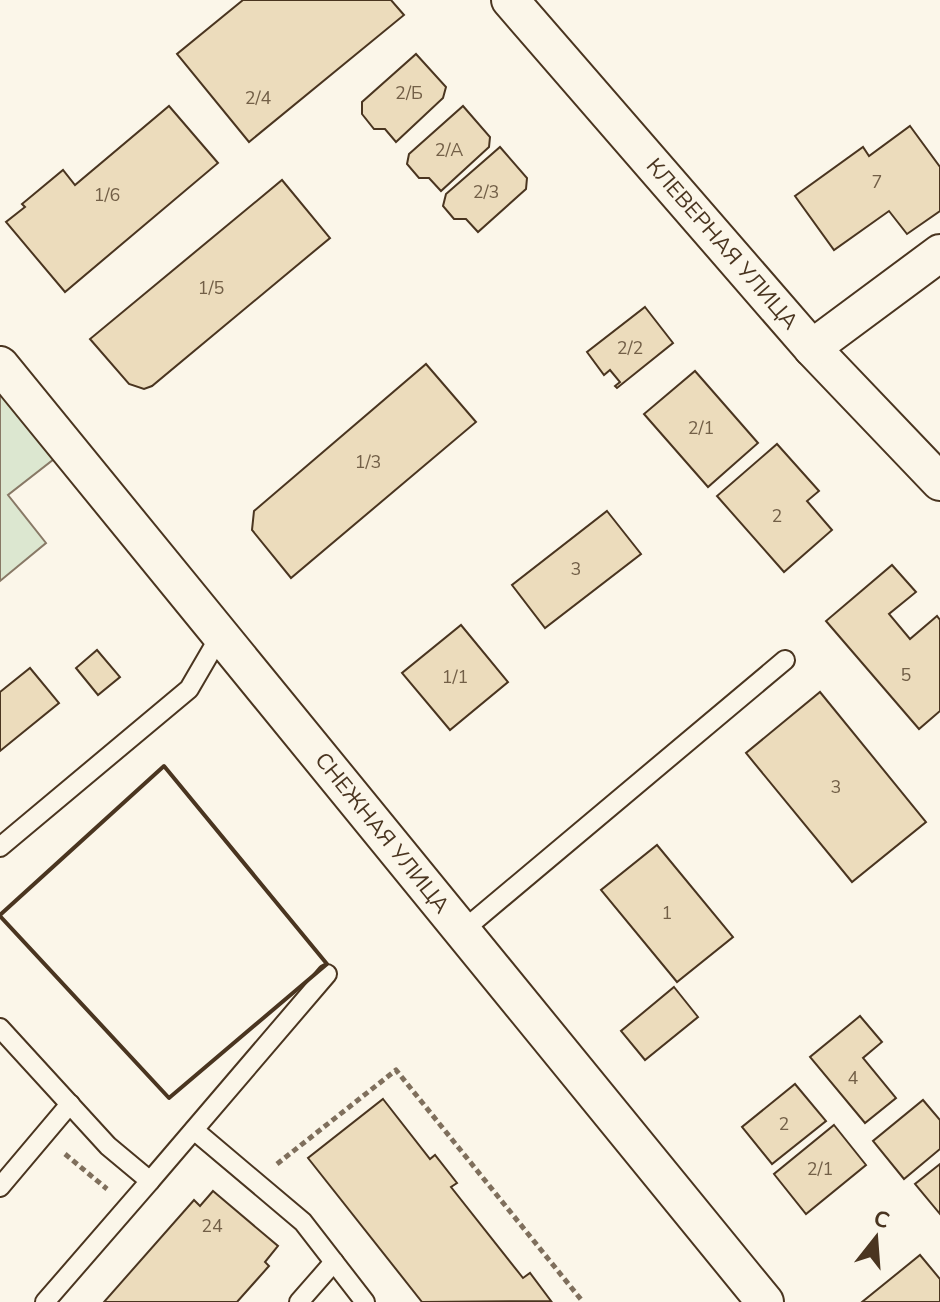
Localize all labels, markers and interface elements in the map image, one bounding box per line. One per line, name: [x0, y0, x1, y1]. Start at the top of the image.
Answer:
house number: 2/Б: [395, 81, 423, 105]
house number: 2/4: [245, 86, 272, 110]
house number: 2/А: [435, 138, 463, 162]
street label: КЛЕВЕРНАЯ УЛИЦА: [639, 152, 805, 336]
house number: 7: [872, 170, 882, 194]
house number: 2/3: [473, 180, 499, 204]
house number: 1/6: [94, 183, 120, 207]
house number: 1/5: [198, 276, 224, 300]
house number: 2/2: [617, 336, 643, 360]
house number: 2/1: [688, 416, 714, 440]
house number: 1/3: [355, 450, 381, 474]
house number: 2: [772, 504, 782, 528]
house number: 3: [571, 557, 581, 581]
house number: 5: [901, 663, 911, 687]
house number: 1/1: [442, 665, 468, 689]
street label: СНЕЖНАЯ УЛИЦА: [308, 746, 456, 920]
house number: 3: [831, 775, 841, 799]
house number: 1: [662, 901, 672, 925]
house number: 4: [848, 1066, 859, 1090]
house number: 2: [779, 1112, 789, 1136]
house number: 2/1: [807, 1157, 833, 1181]
north arrow: [836, 1198, 916, 1278]
text: С: [870, 1203, 893, 1236]
house number: 24: [201, 1214, 223, 1238]

